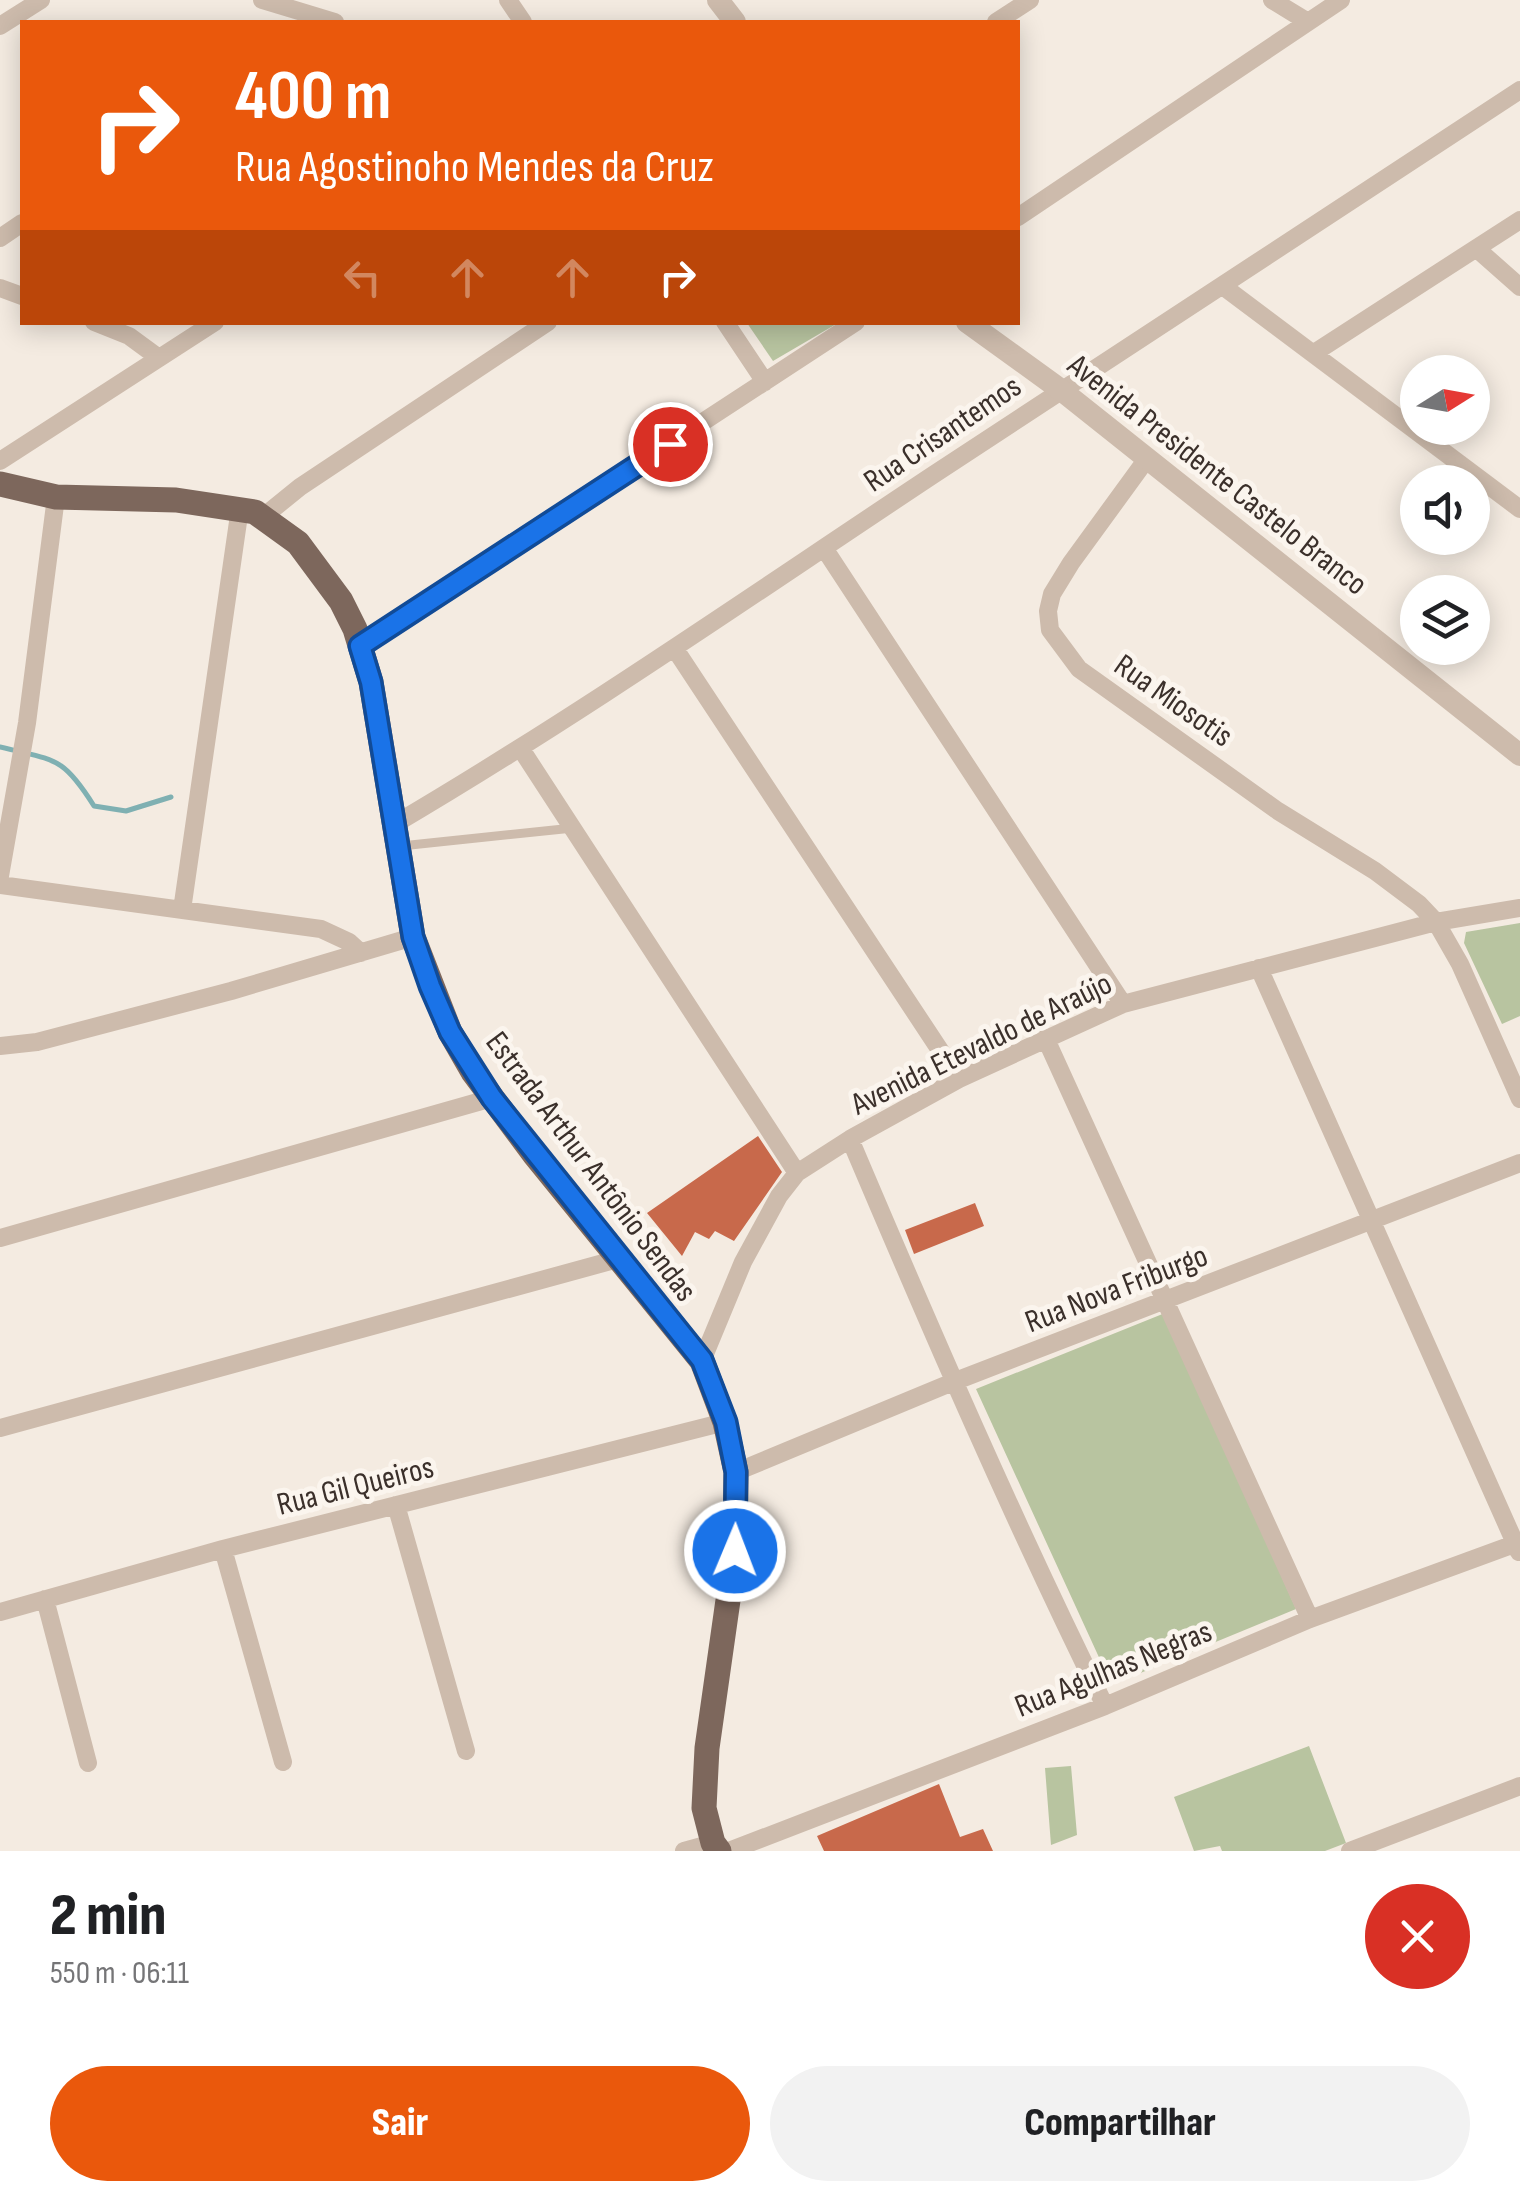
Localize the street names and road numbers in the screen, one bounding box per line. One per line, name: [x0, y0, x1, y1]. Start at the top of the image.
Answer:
street label: Avenida Presidente Castelo Branco: [1059, 346, 1375, 604]
street label: Rua Crisantemos: [857, 367, 1029, 501]
street label: Rua Miosotis: [1106, 646, 1240, 756]
street label: Avenida Etevaldo de Araújo: [844, 964, 1118, 1125]
street label: Estrada Arthur Antônio Sendas: [477, 1024, 705, 1309]
street label: Rua Nova Friburgo: [1020, 1237, 1213, 1342]
street label: Rua Gil Queiros: [273, 1448, 438, 1525]
street label: Rua Agulhas Negras: [1009, 1612, 1218, 1727]

